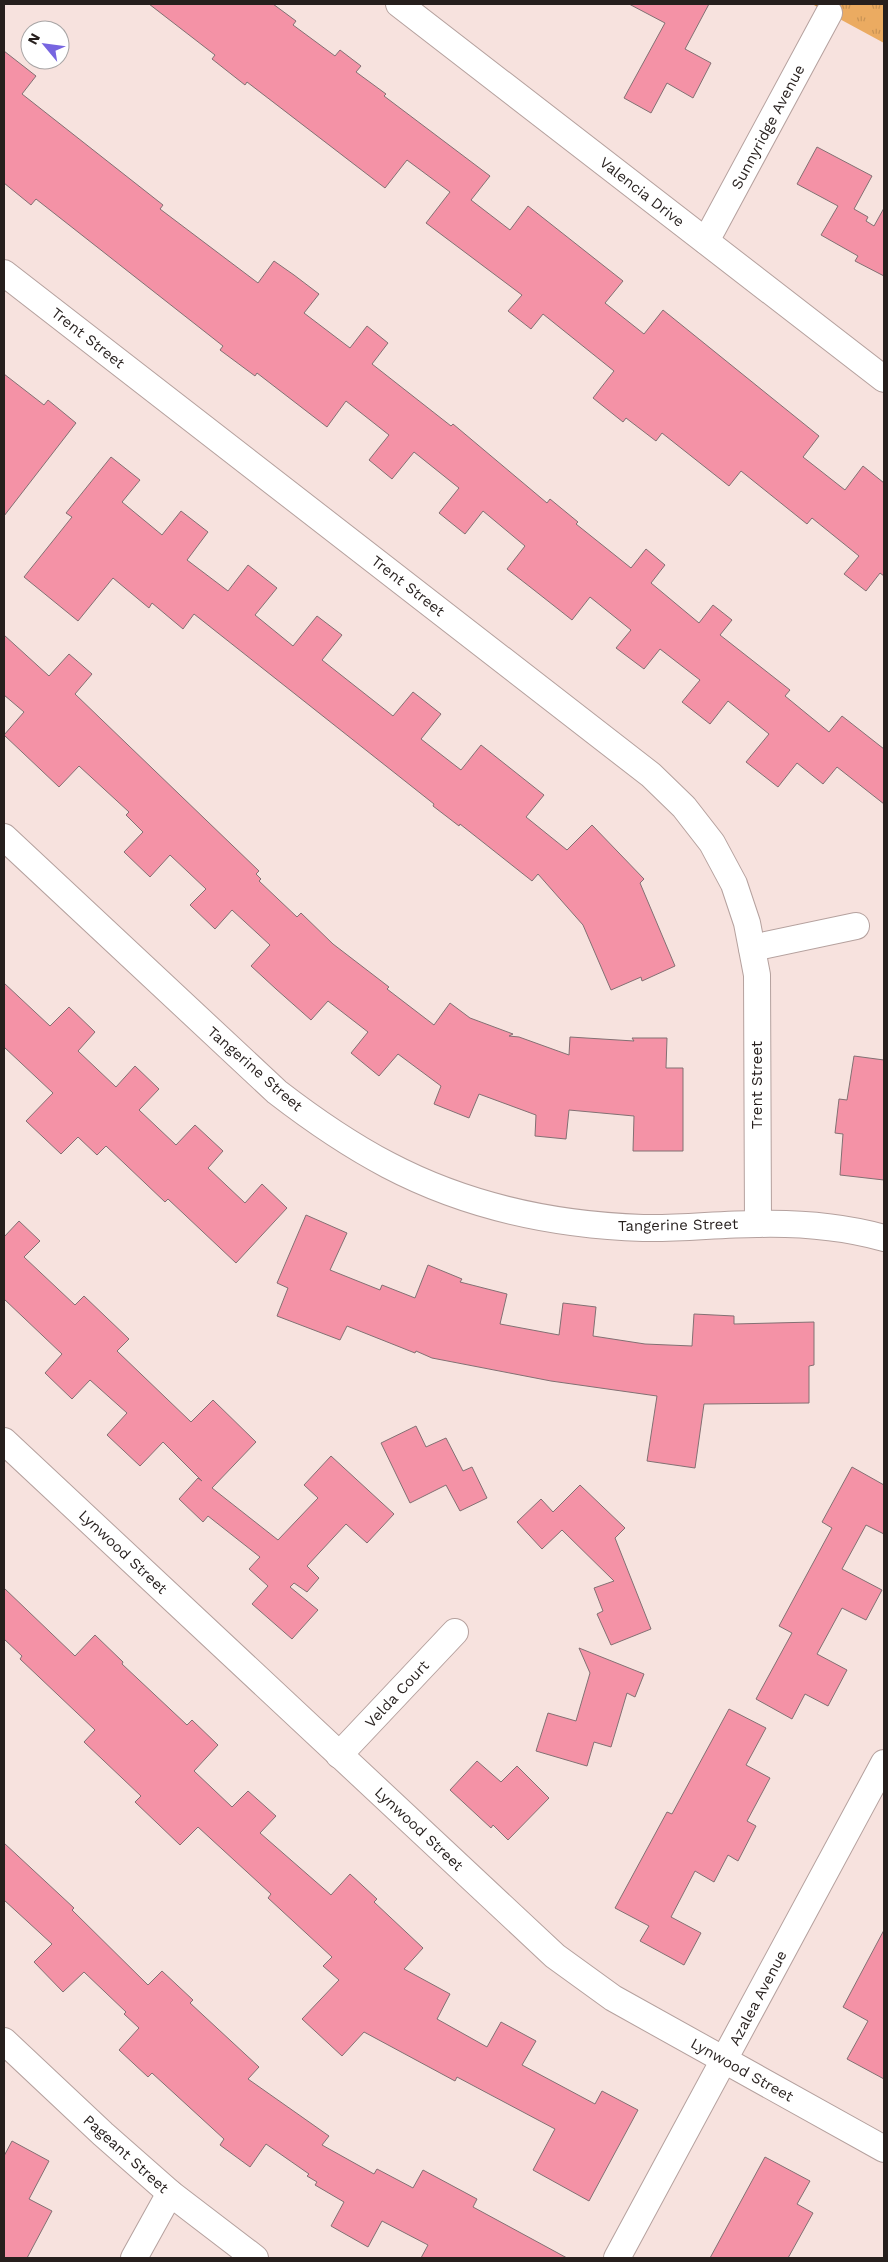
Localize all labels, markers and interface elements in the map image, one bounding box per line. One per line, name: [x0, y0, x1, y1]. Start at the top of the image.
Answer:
north arrow: [20, 20, 70, 70]
text: N: [24, 30, 43, 47]
street label: Sunnyridge Avenue: [728, 62, 808, 192]
street label: Valencia Drive: [596, 153, 688, 231]
street label: Trent Street: [48, 304, 129, 373]
street label: Trent Street: [368, 552, 449, 621]
street label: Tangerine Street: [204, 1023, 307, 1116]
street label: Trent Street: [748, 1040, 766, 1129]
street label: Tangerine Street: [618, 1215, 739, 1235]
street label: Lynwood Street: [75, 1506, 172, 1598]
street label: Velda Court: [361, 1656, 433, 1731]
street label: Lynwood Street: [371, 1783, 468, 1875]
street label: Azalea Avenue: [725, 1947, 791, 2049]
street label: Lynwood Street: [688, 2034, 797, 2106]
street label: Pageant Street: [80, 2111, 173, 2197]

